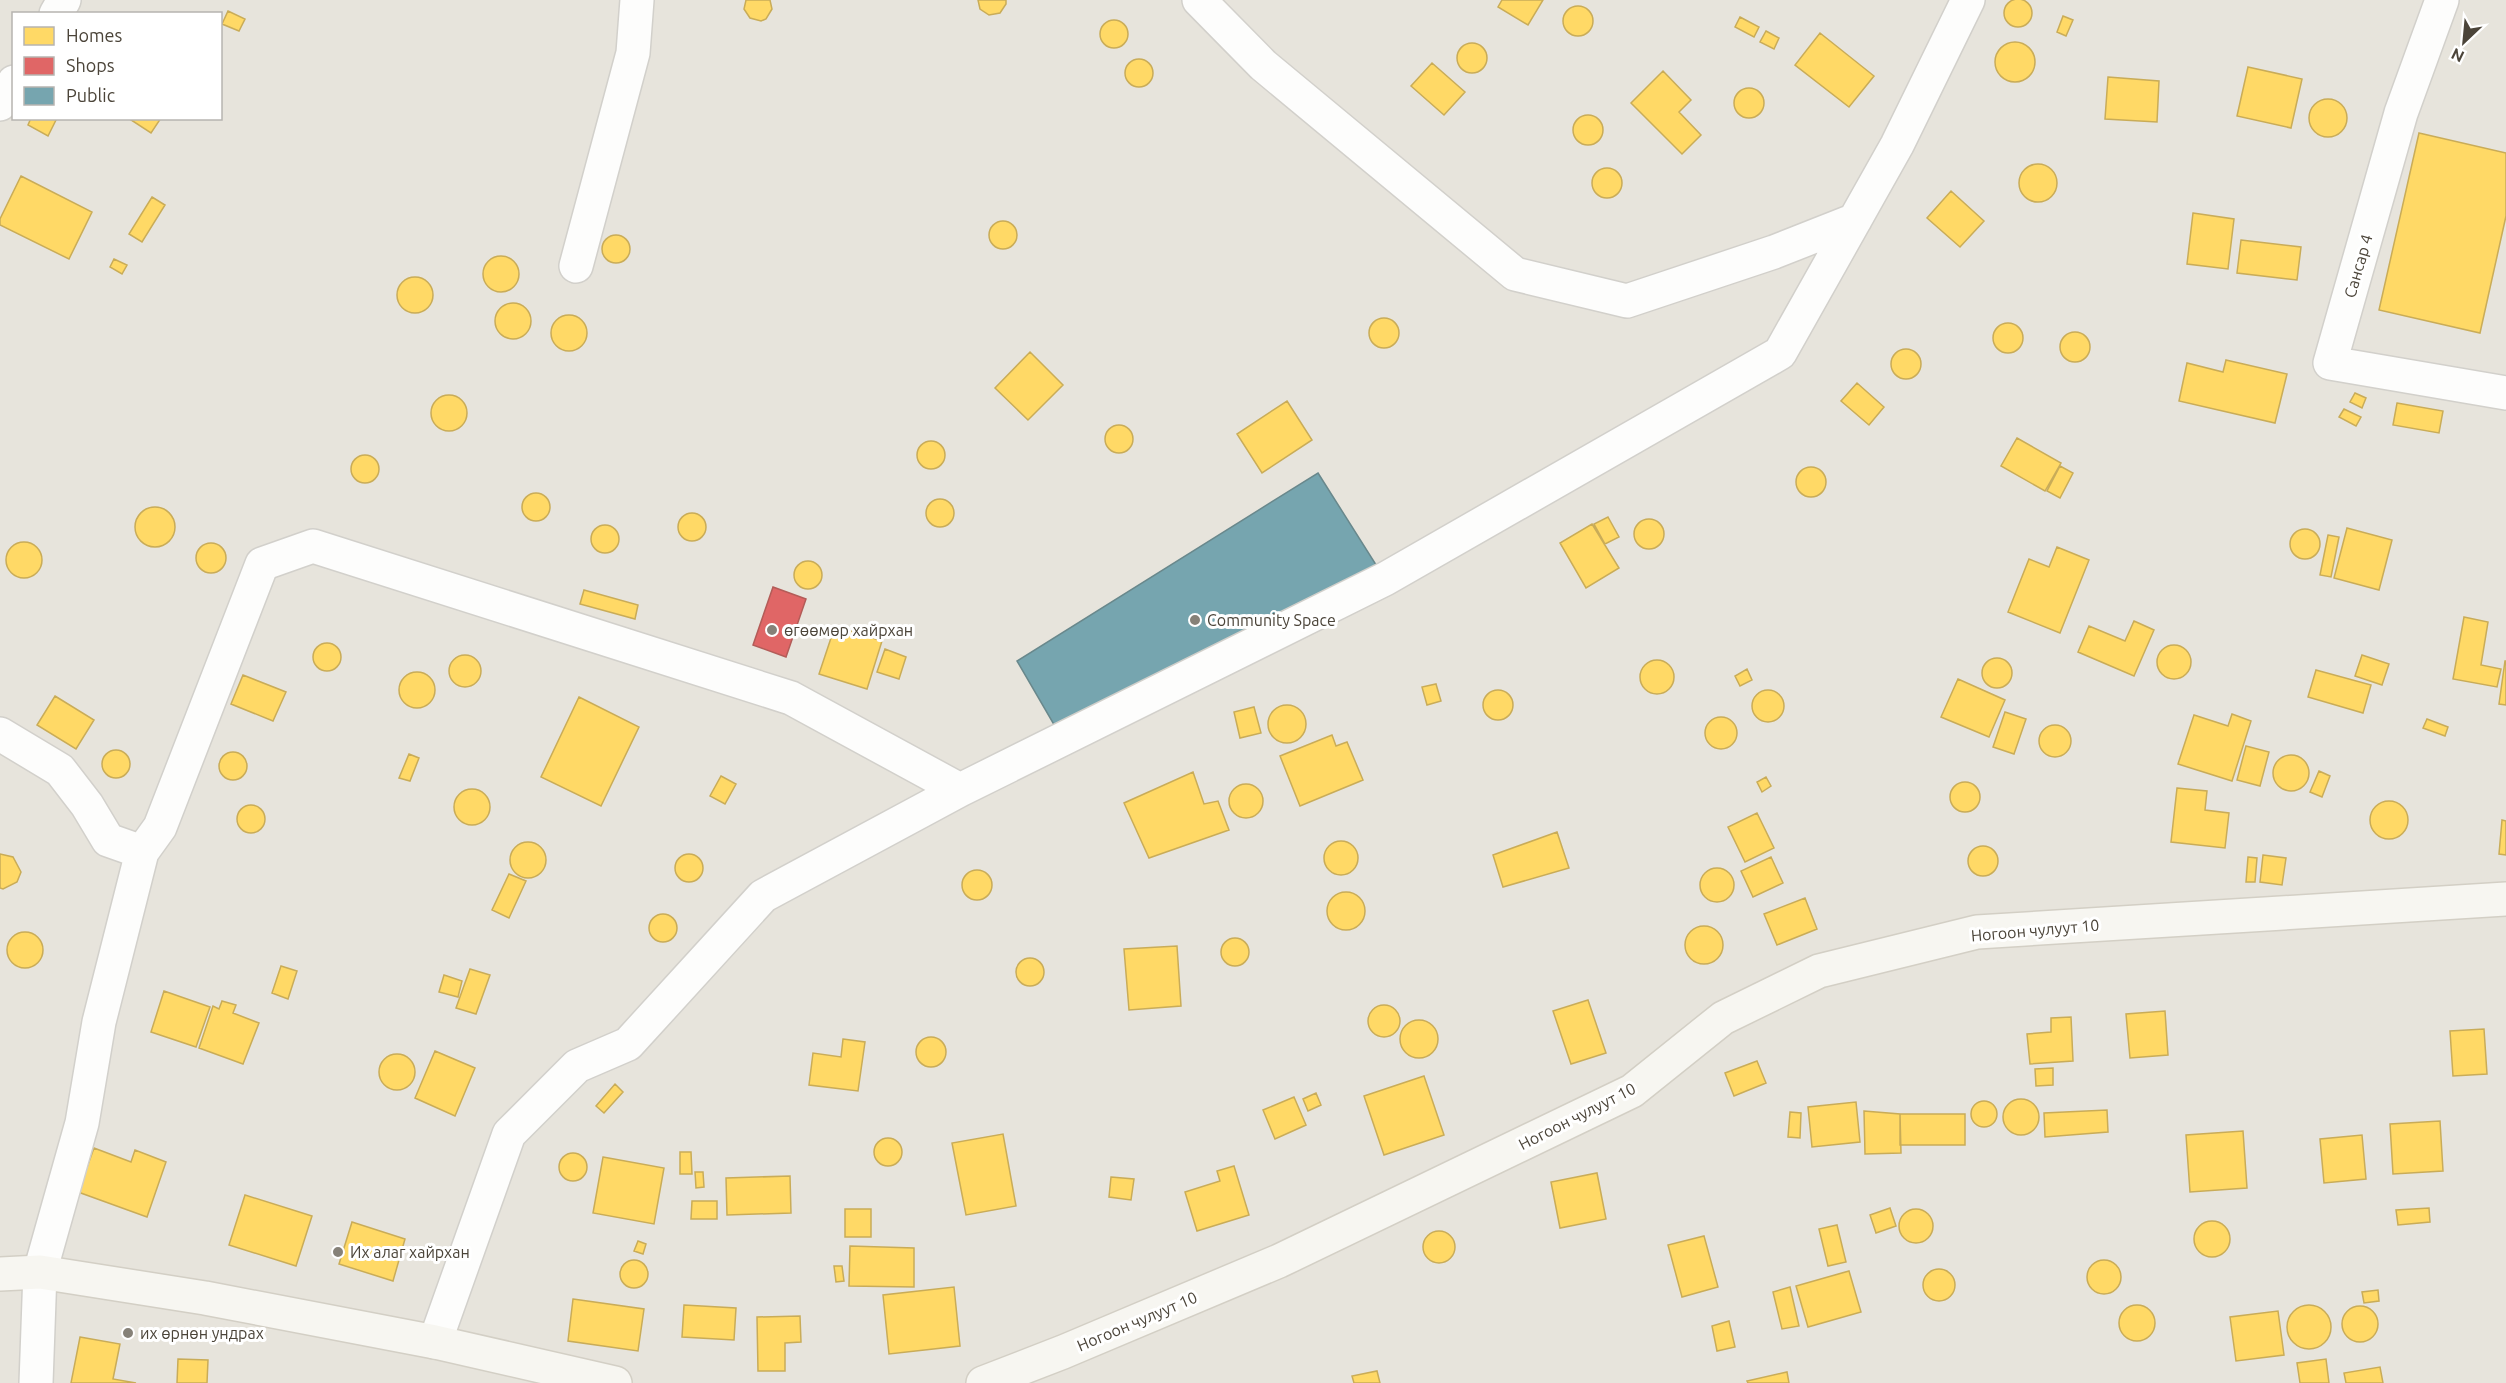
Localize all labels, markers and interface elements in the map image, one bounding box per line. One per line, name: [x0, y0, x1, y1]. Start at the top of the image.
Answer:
legend: [12, 12, 222, 120]
north arrow: [2434, 12, 2494, 72]
text: Homes: [66, 25, 123, 45]
text: N: [2448, 45, 2467, 66]
text: Shops: [66, 55, 115, 75]
text: Public: [66, 85, 115, 105]
street label: Сансар 4: [2340, 232, 2376, 300]
place label: Community Space: [1207, 611, 1336, 629]
marker: Community Space: [1188, 613, 1202, 627]
place label: өгөөмөр хайрхан: [784, 621, 913, 639]
marker: өгөөмөр хайрхан: [765, 623, 779, 637]
street label: Ногоон чулуут 10: [1970, 915, 2100, 945]
street label: Ногоон чулуут 10: [1516, 1079, 1638, 1153]
place label: Их алаг хайрхан: [350, 1243, 470, 1261]
marker: Их алаг хайрхан: [331, 1245, 345, 1259]
street label: Ногоон чулуут 10: [1074, 1288, 1200, 1354]
place label: их өрнөн ундрах: [140, 1324, 264, 1342]
marker: их өрнөн ундрах: [121, 1326, 135, 1340]

